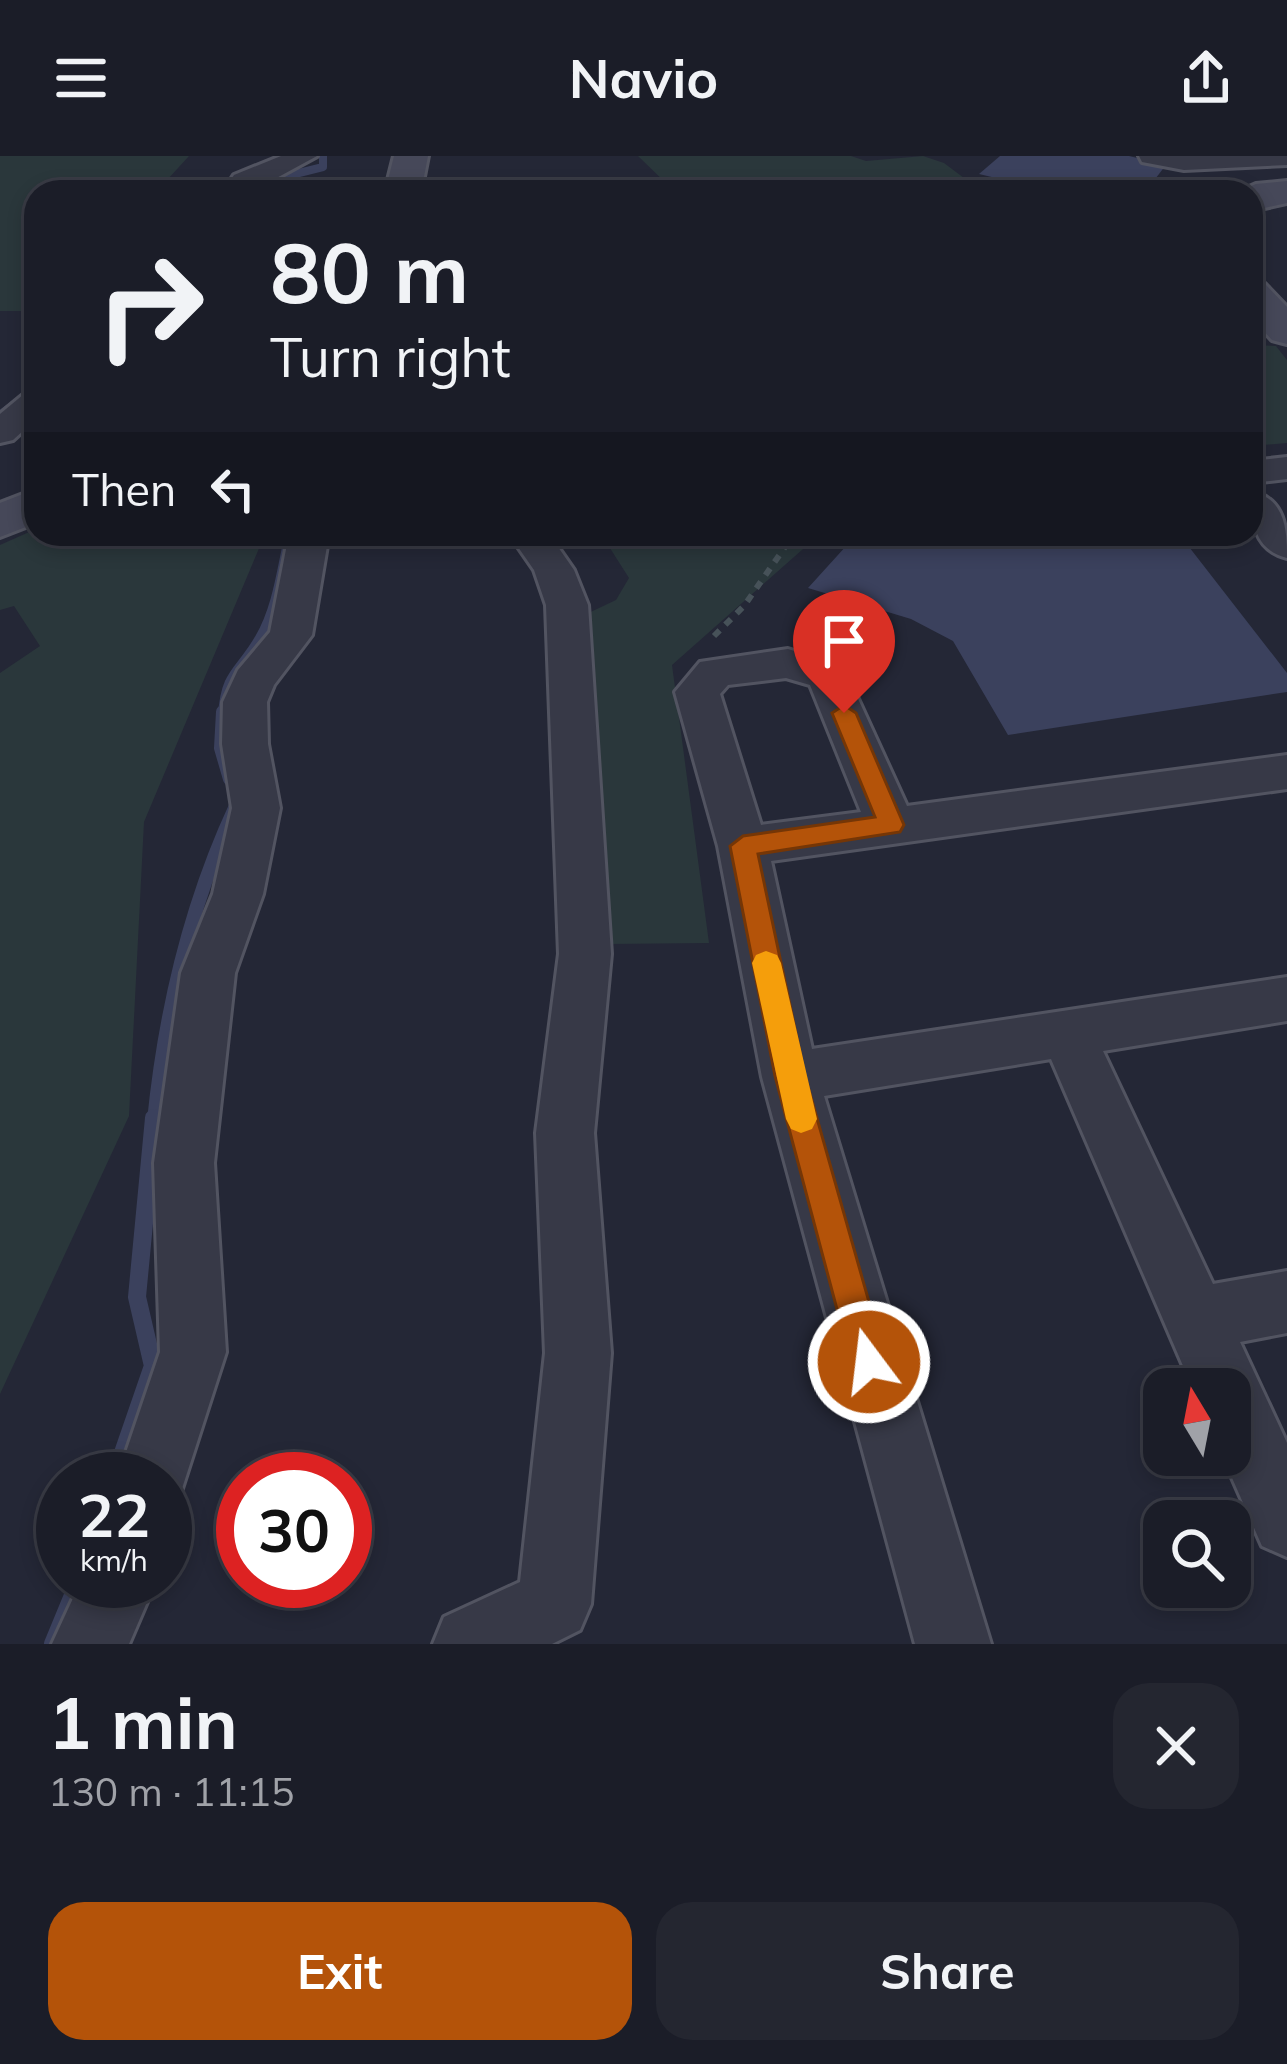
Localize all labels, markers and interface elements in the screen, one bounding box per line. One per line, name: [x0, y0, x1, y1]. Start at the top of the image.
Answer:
text: Navio: [569, 44, 718, 112]
icon: menu: [48, 45, 114, 111]
icon: share: [1173, 45, 1239, 111]
text: 80 m: [270, 219, 469, 324]
icon: right: [72, 228, 228, 384]
text: Turn right: [270, 323, 511, 391]
icon: left: [200, 456, 266, 522]
text: Then: [72, 461, 176, 517]
pin: [793, 590, 895, 713]
icon: arrive: [811, 608, 877, 674]
position arrow: [806, 1299, 932, 1425]
north arrow: [1143, 1368, 1251, 1476]
map controls: [1143, 1368, 1251, 1608]
speed limit sign: 30: [216, 1452, 372, 1608]
text: 22: [78, 1477, 150, 1552]
button: search: [1143, 1500, 1251, 1608]
text: km/h: [80, 1541, 148, 1579]
text: 1 min: [48, 1677, 238, 1767]
button: close: [1113, 1683, 1239, 1809]
text: 130 m · 11:15: [48, 1767, 294, 1816]
button: Exit: [48, 1902, 632, 2040]
button: Share: [656, 1902, 1239, 2040]

